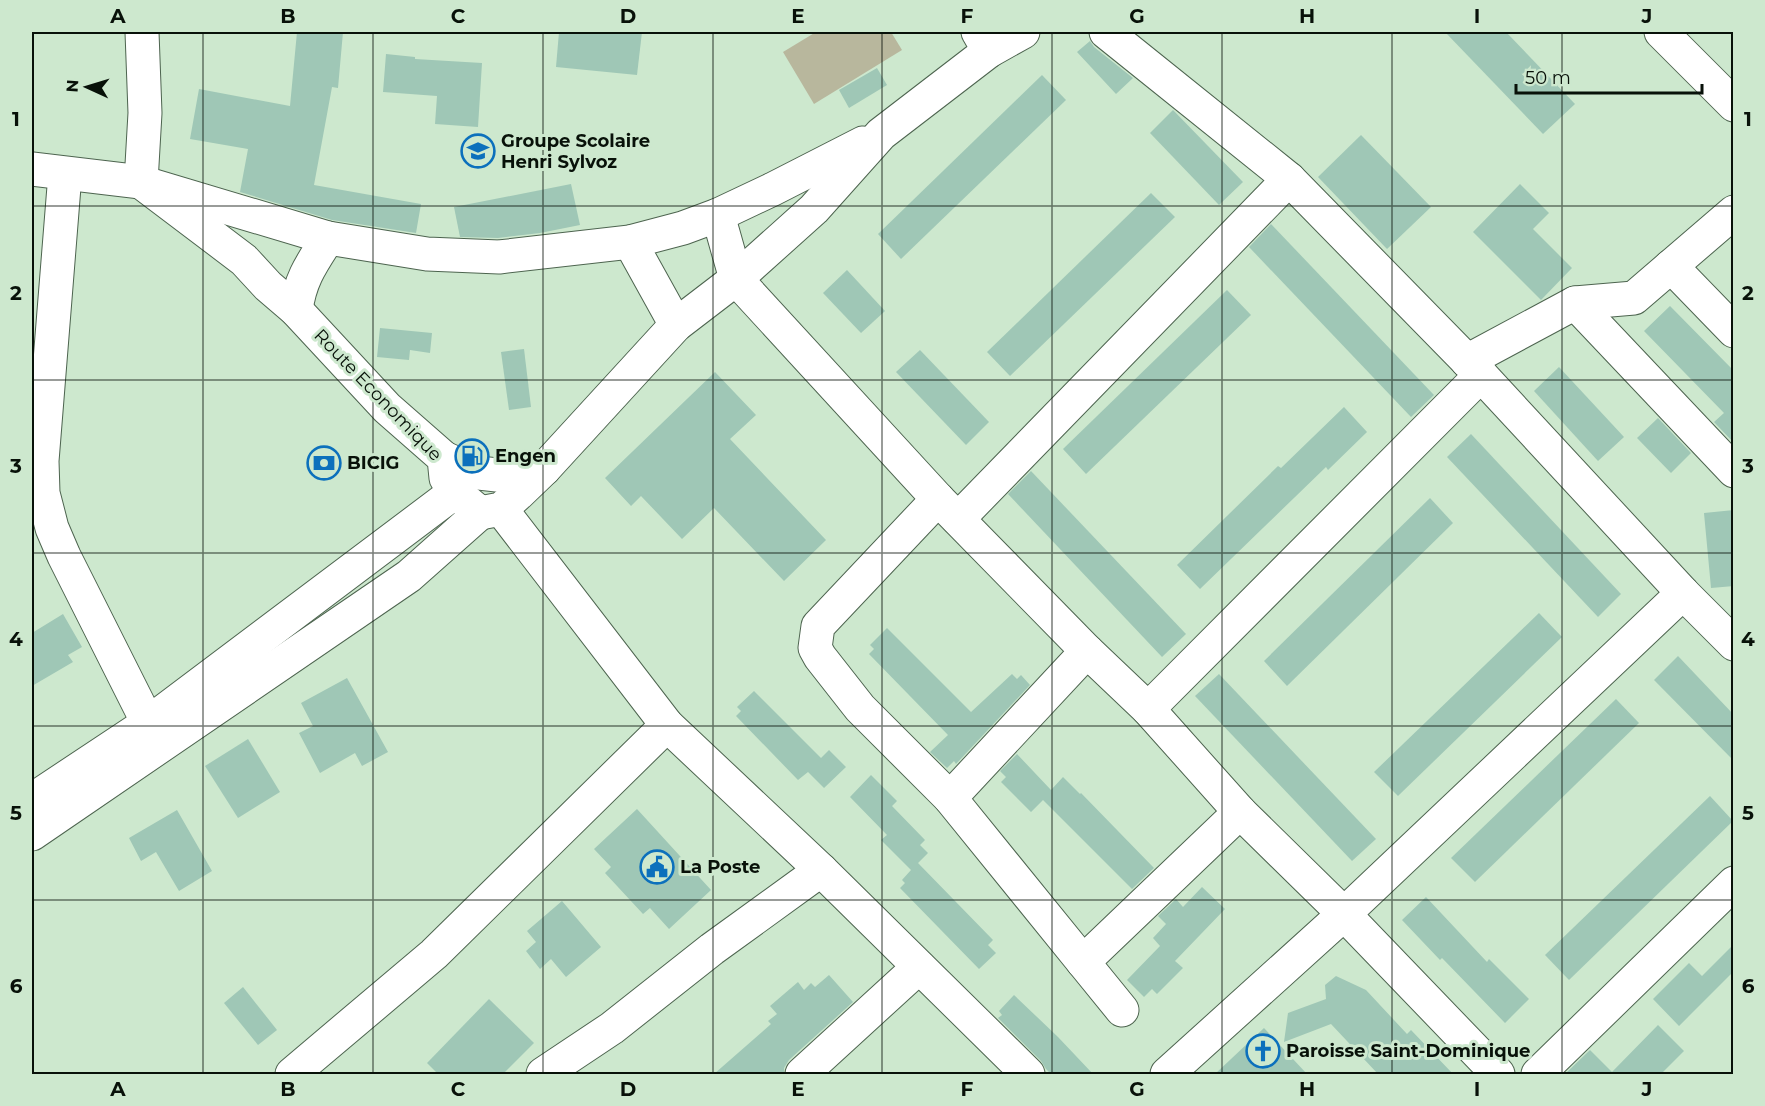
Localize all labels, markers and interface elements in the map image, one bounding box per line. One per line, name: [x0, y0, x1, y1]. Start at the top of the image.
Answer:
text: A: [109, 4, 126, 28]
text: B: [280, 4, 296, 28]
text: C: [451, 4, 466, 28]
text: D: [620, 4, 636, 28]
text: E: [791, 4, 805, 28]
text: F: [961, 4, 974, 28]
text: G: [1129, 4, 1145, 28]
text: H: [1299, 4, 1315, 28]
text: I: [1474, 4, 1480, 28]
text: J: [1641, 4, 1652, 28]
north arrow: [57, 57, 117, 117]
scale bar: [1516, 57, 1702, 95]
text: 50 m: [1525, 67, 1571, 89]
text: N: [63, 79, 82, 93]
text: 1: [12, 107, 20, 131]
text: 1: [1744, 107, 1752, 131]
place label: Groupe Scolaire Henri Sylvoz: [501, 130, 650, 173]
school or university icon: Groupe Scolaire Henri Sylvoz: [460, 133, 496, 169]
text: 2: [10, 281, 22, 305]
text: 2: [1742, 281, 1754, 305]
street label: Route Economique: [309, 325, 447, 466]
fuel station icon: Engen: [454, 438, 490, 474]
bank icon: BICIG: [306, 445, 342, 481]
place label: Engen: [495, 445, 556, 467]
place label: BICIG: [347, 452, 400, 474]
text: 3: [9, 454, 22, 478]
text: 3: [1741, 454, 1754, 478]
text: 4: [9, 627, 23, 651]
text: 4: [1741, 627, 1755, 651]
text: 5: [10, 801, 22, 825]
text: 5: [1742, 801, 1754, 825]
public building icon: La Poste: [639, 849, 675, 885]
place label: La Poste: [680, 856, 760, 878]
text: 6: [10, 974, 23, 998]
text: 6: [1742, 974, 1755, 998]
church icon: Paroisse Saint-Dominique: [1245, 1033, 1281, 1069]
place label: Paroisse Saint-Dominique: [1286, 1040, 1530, 1062]
text: A: [109, 1077, 126, 1101]
text: B: [280, 1077, 296, 1101]
text: C: [451, 1077, 466, 1101]
text: D: [620, 1077, 636, 1101]
text: E: [791, 1077, 805, 1101]
text: F: [961, 1077, 974, 1101]
text: G: [1129, 1077, 1145, 1101]
text: H: [1299, 1077, 1315, 1101]
text: I: [1474, 1077, 1480, 1101]
text: J: [1641, 1077, 1652, 1101]

